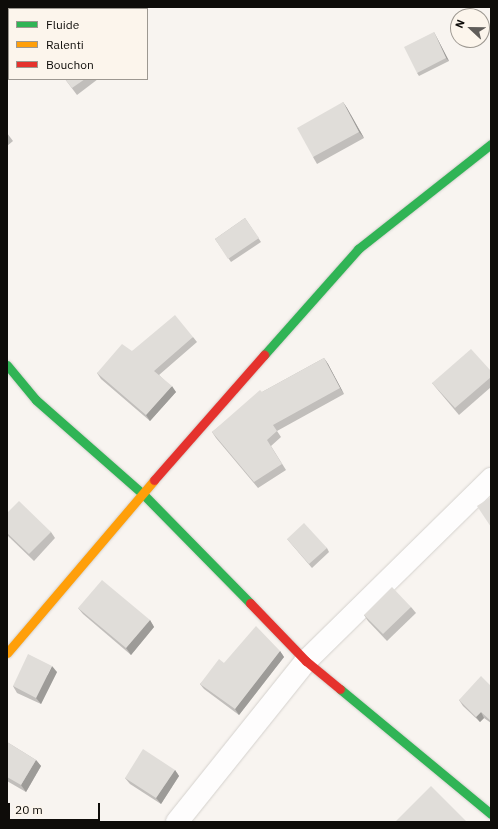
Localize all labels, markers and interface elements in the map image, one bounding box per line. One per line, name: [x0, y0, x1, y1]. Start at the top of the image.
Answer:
legend: [8, 8, 148, 80]
north arrow: [450, 8, 490, 48]
text: Fluide: [46, 17, 79, 32]
text: N: [452, 18, 468, 30]
text: Ralenti: [46, 37, 84, 52]
text: Bouchon: [46, 57, 94, 72]
scale bar: [10, 795, 102, 821]
text: 20 m: [15, 802, 43, 817]

